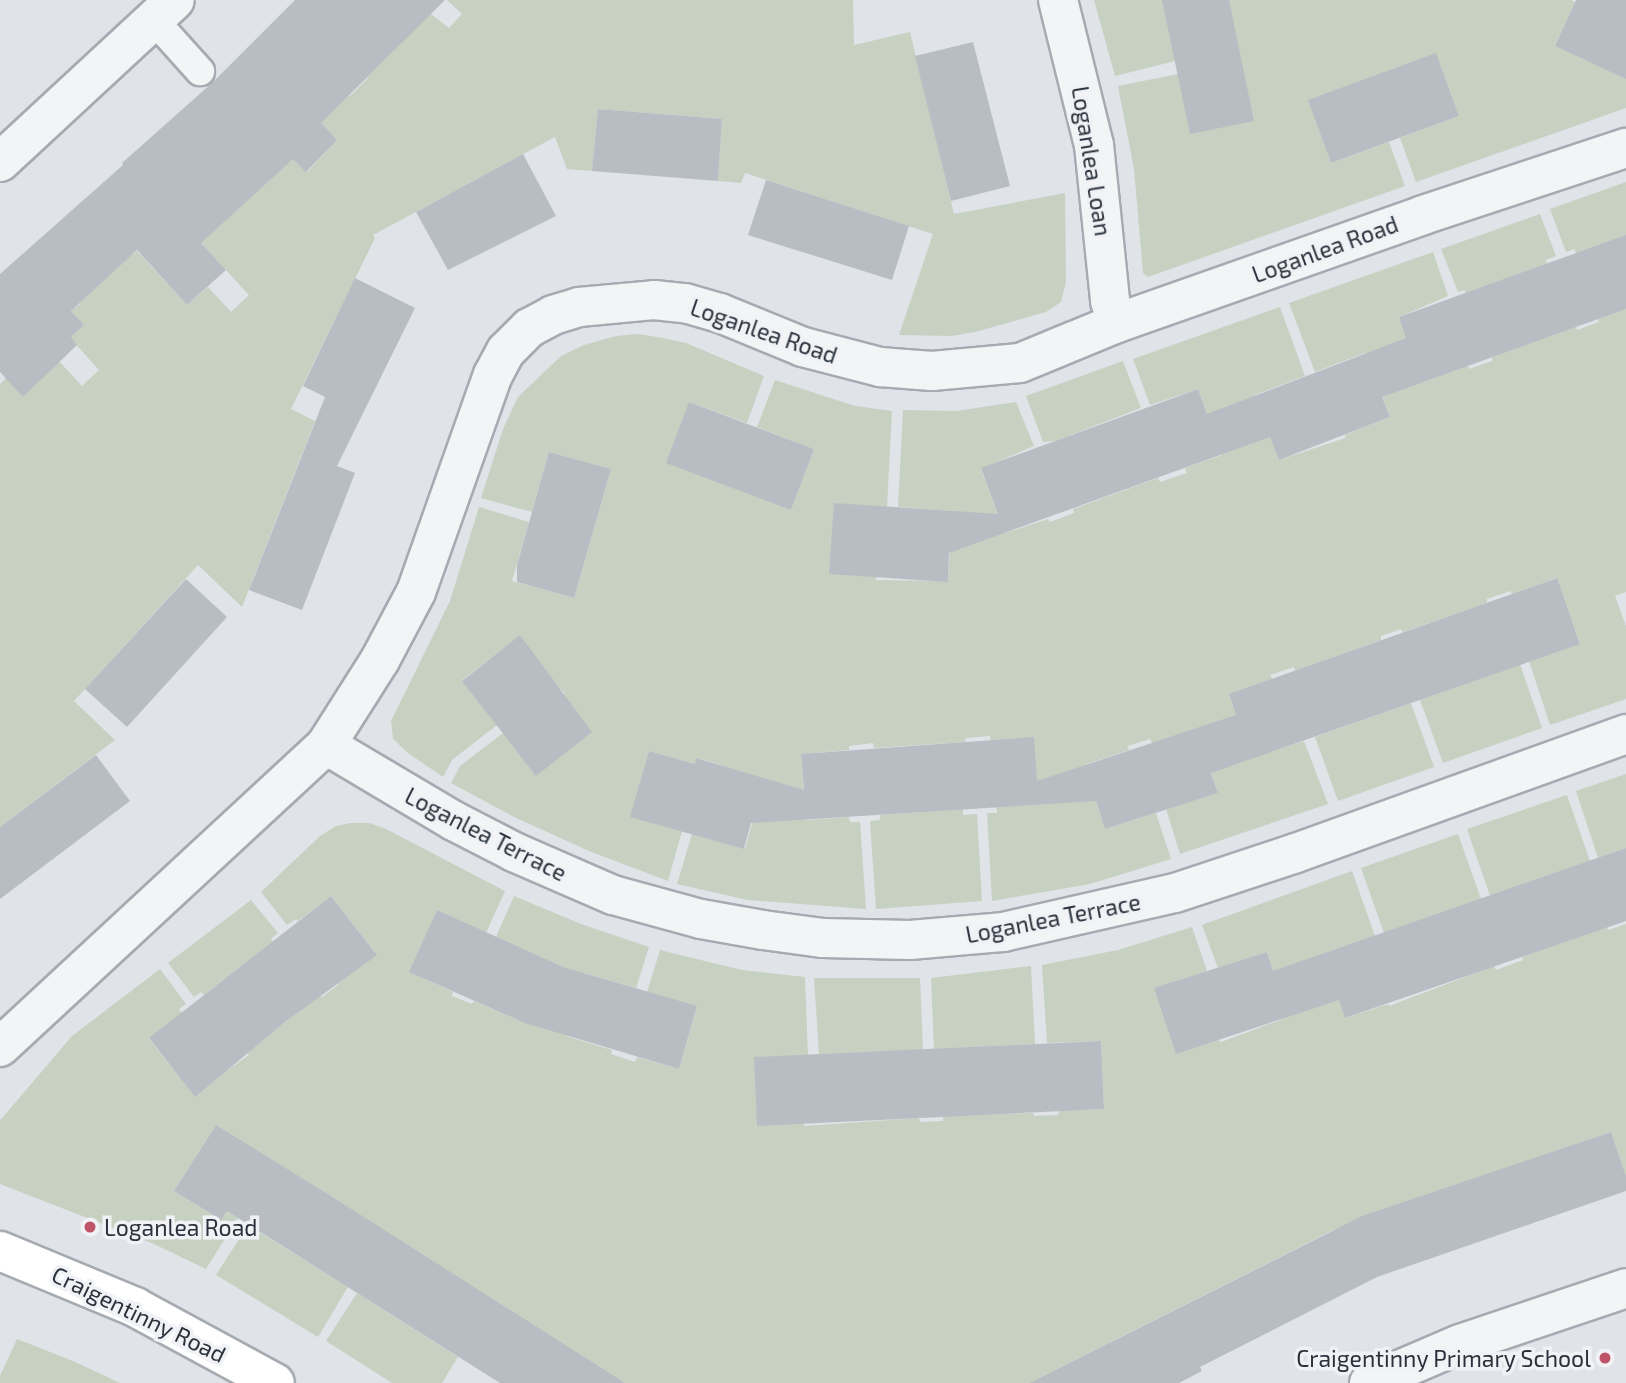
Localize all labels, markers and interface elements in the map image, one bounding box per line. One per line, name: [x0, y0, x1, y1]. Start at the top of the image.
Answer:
street label: Loganlea Loan: [1067, 84, 1117, 238]
street label: Loganlea Road: [1248, 210, 1402, 288]
street label: Loganlea Road: [687, 293, 841, 369]
street label: Loganlea Terrace: [400, 781, 572, 887]
street label: Loganlea Terrace: [963, 887, 1143, 949]
place label: Loganlea Road: [104, 1213, 257, 1241]
marker: Loganlea Road: [82, 1219, 98, 1235]
street label: Craigentinny Road: [47, 1260, 231, 1368]
place label: Craigentinny Primary School: [1295, 1344, 1591, 1372]
marker: Craigentinny Primary School: [1597, 1350, 1613, 1366]

